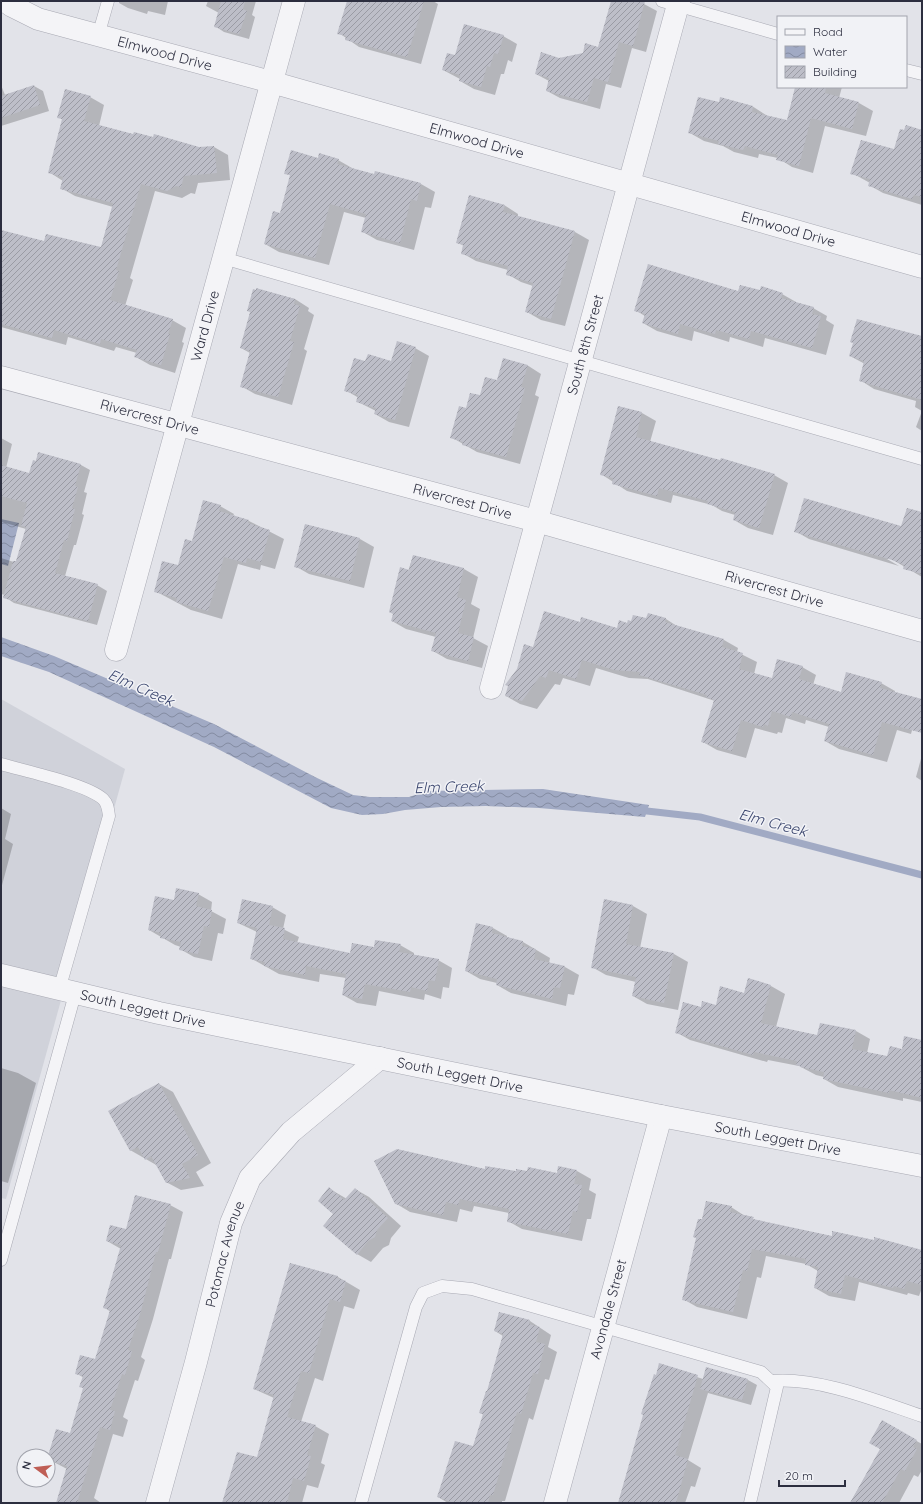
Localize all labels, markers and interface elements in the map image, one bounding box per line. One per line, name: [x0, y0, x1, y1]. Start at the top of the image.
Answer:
legend: [777, 16, 907, 88]
text: Road: [813, 24, 843, 39]
street label: Elmwood Drive: [115, 32, 214, 75]
text: Water: [813, 44, 848, 59]
text: Building: [813, 64, 857, 79]
street label: Elmwood Drive: [427, 119, 526, 162]
street label: Elmwood Drive: [739, 207, 838, 251]
street label: Ward Drive: [187, 288, 223, 364]
street label: South 8th Street: [563, 292, 607, 397]
street label: Rivercrest Drive: [98, 395, 201, 439]
street label: Rivercrest Drive: [411, 479, 514, 523]
street label: Rivercrest Drive: [723, 566, 826, 612]
water label: Elm Creek: [105, 665, 179, 711]
water label: Elm Creek: [414, 776, 486, 797]
water label: Elm Creek: [737, 804, 811, 841]
street label: South Leggett Drive: [78, 985, 208, 1031]
street label: South Leggett Drive: [396, 1053, 525, 1097]
street label: South Leggett Drive: [713, 1117, 843, 1159]
street label: Potomac Avenue: [201, 1198, 248, 1309]
street label: Avondale Street: [586, 1257, 630, 1361]
north arrow: [16, 1448, 56, 1488]
text: N: [19, 1460, 34, 1471]
scale bar: [779, 1462, 845, 1488]
text: 20 m: [785, 1468, 813, 1483]

